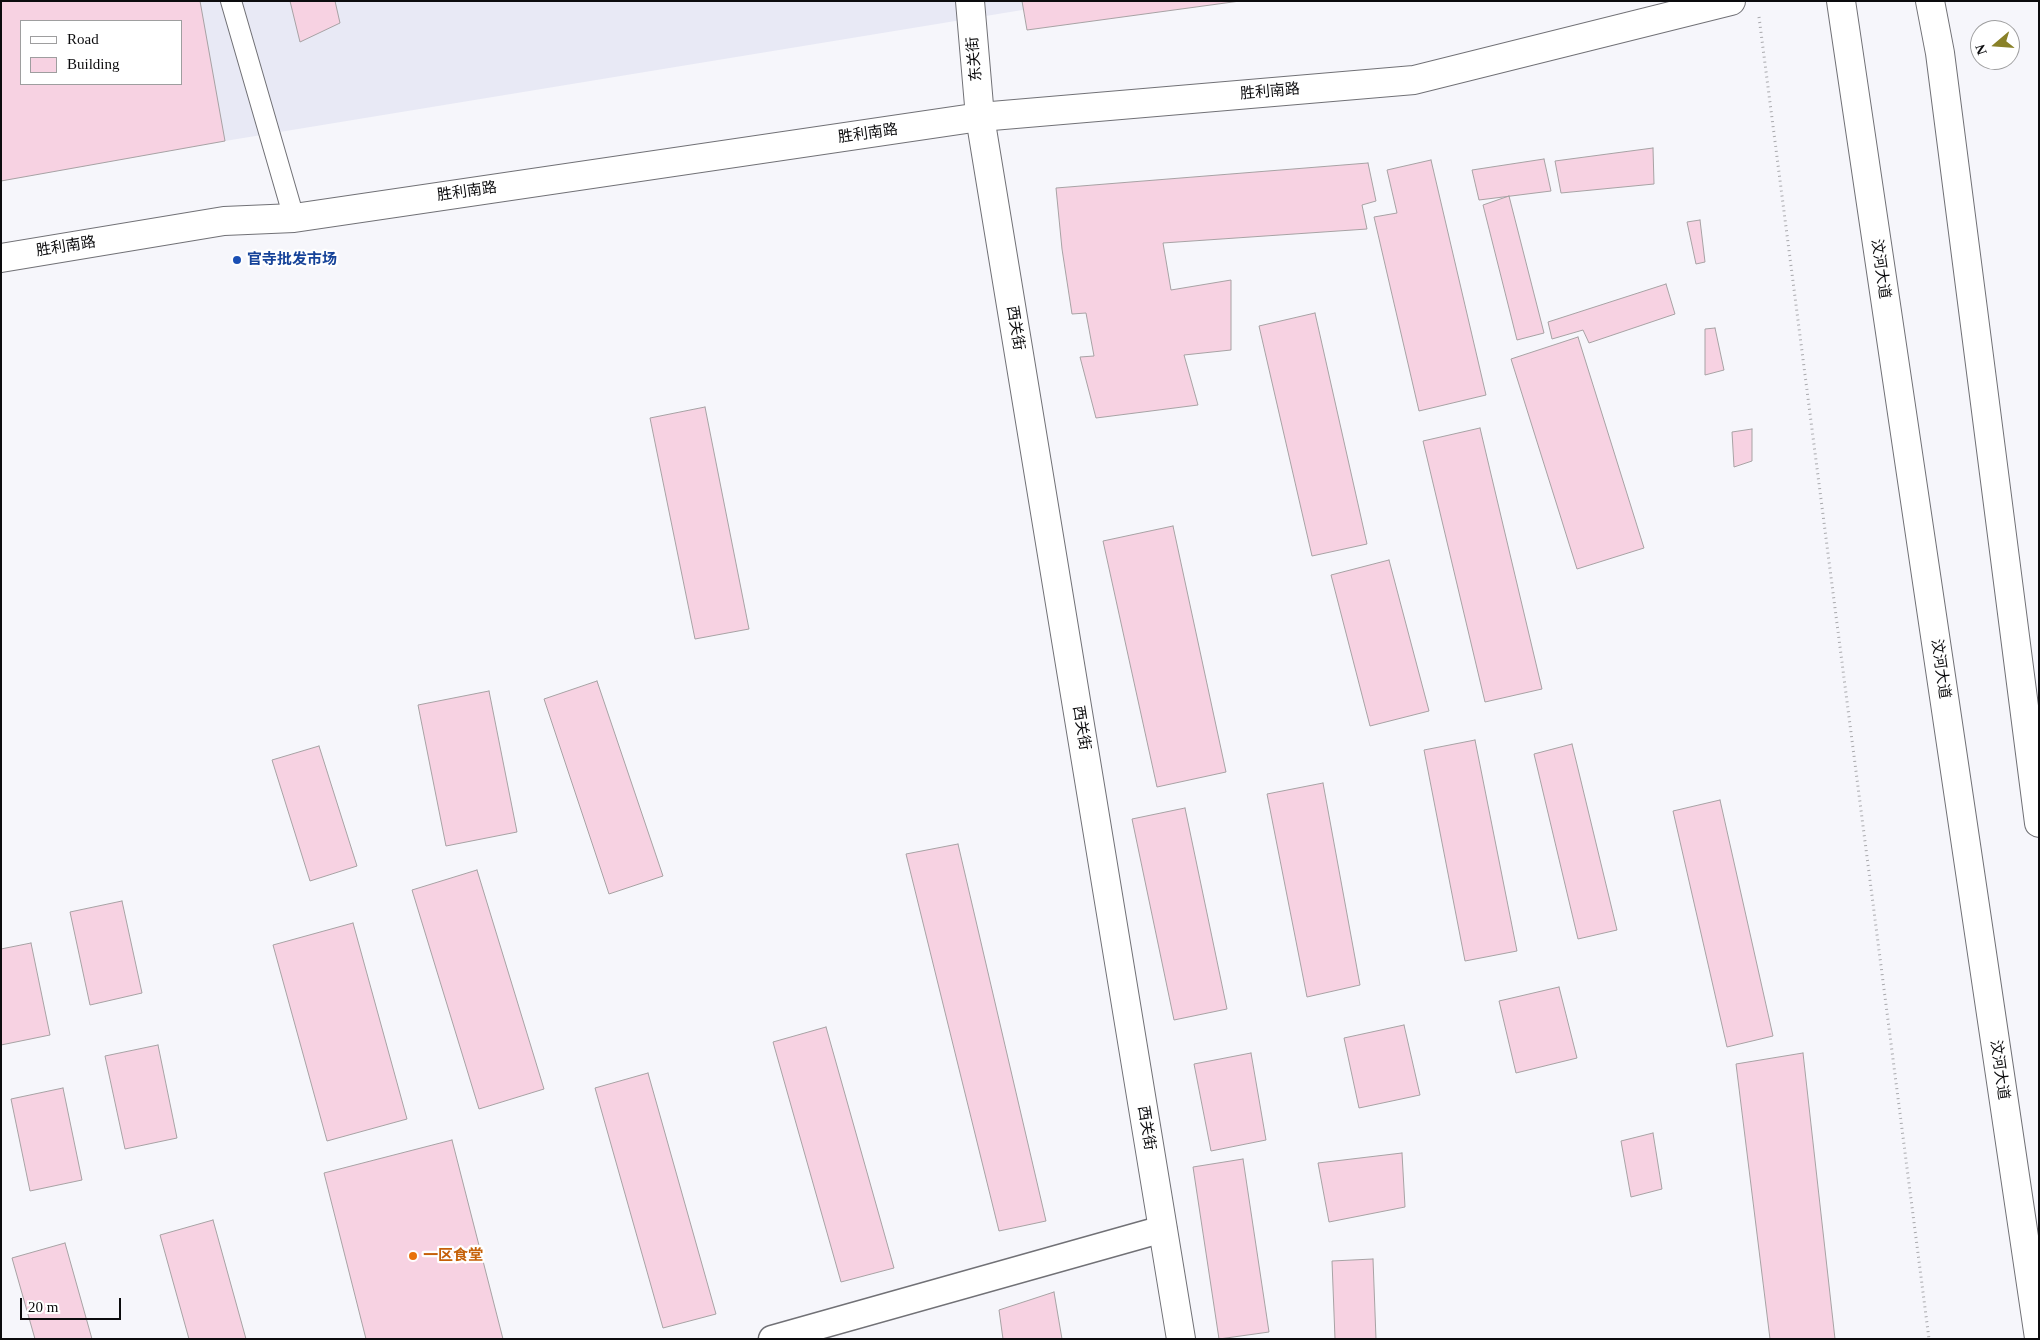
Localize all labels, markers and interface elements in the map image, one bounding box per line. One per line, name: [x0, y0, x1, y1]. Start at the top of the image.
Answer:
legend: [20, 20, 182, 85]
north arrow: [1970, 20, 2020, 70]
text: Road: [67, 31, 99, 47]
street label: 东关街: [964, 36, 986, 82]
text: N: [1973, 42, 1990, 57]
text: Building: [67, 56, 120, 72]
street label: 胜利南路: [1239, 80, 1301, 104]
street label: 胜利南路: [837, 121, 899, 147]
street label: 胜利南路: [436, 179, 498, 205]
street label: 胜利南路: [35, 233, 97, 261]
street label: 汶河大道: [1867, 238, 1893, 300]
place label: 官寺批发市场: [247, 251, 337, 269]
marker: 官寺批发市场: [231, 254, 243, 266]
street label: 西关街: [1003, 304, 1027, 352]
street label: 汶河大道: [1927, 638, 1953, 700]
street label: 西关街: [1069, 704, 1093, 752]
street label: 汶河大道: [1986, 1039, 2012, 1101]
street label: 西关街: [1134, 1104, 1158, 1152]
place label: 一区食堂: [423, 1247, 483, 1265]
marker: 一区食堂: [407, 1250, 419, 1262]
scale bar: [22, 1288, 124, 1320]
text: 20 m: [28, 1299, 58, 1315]

